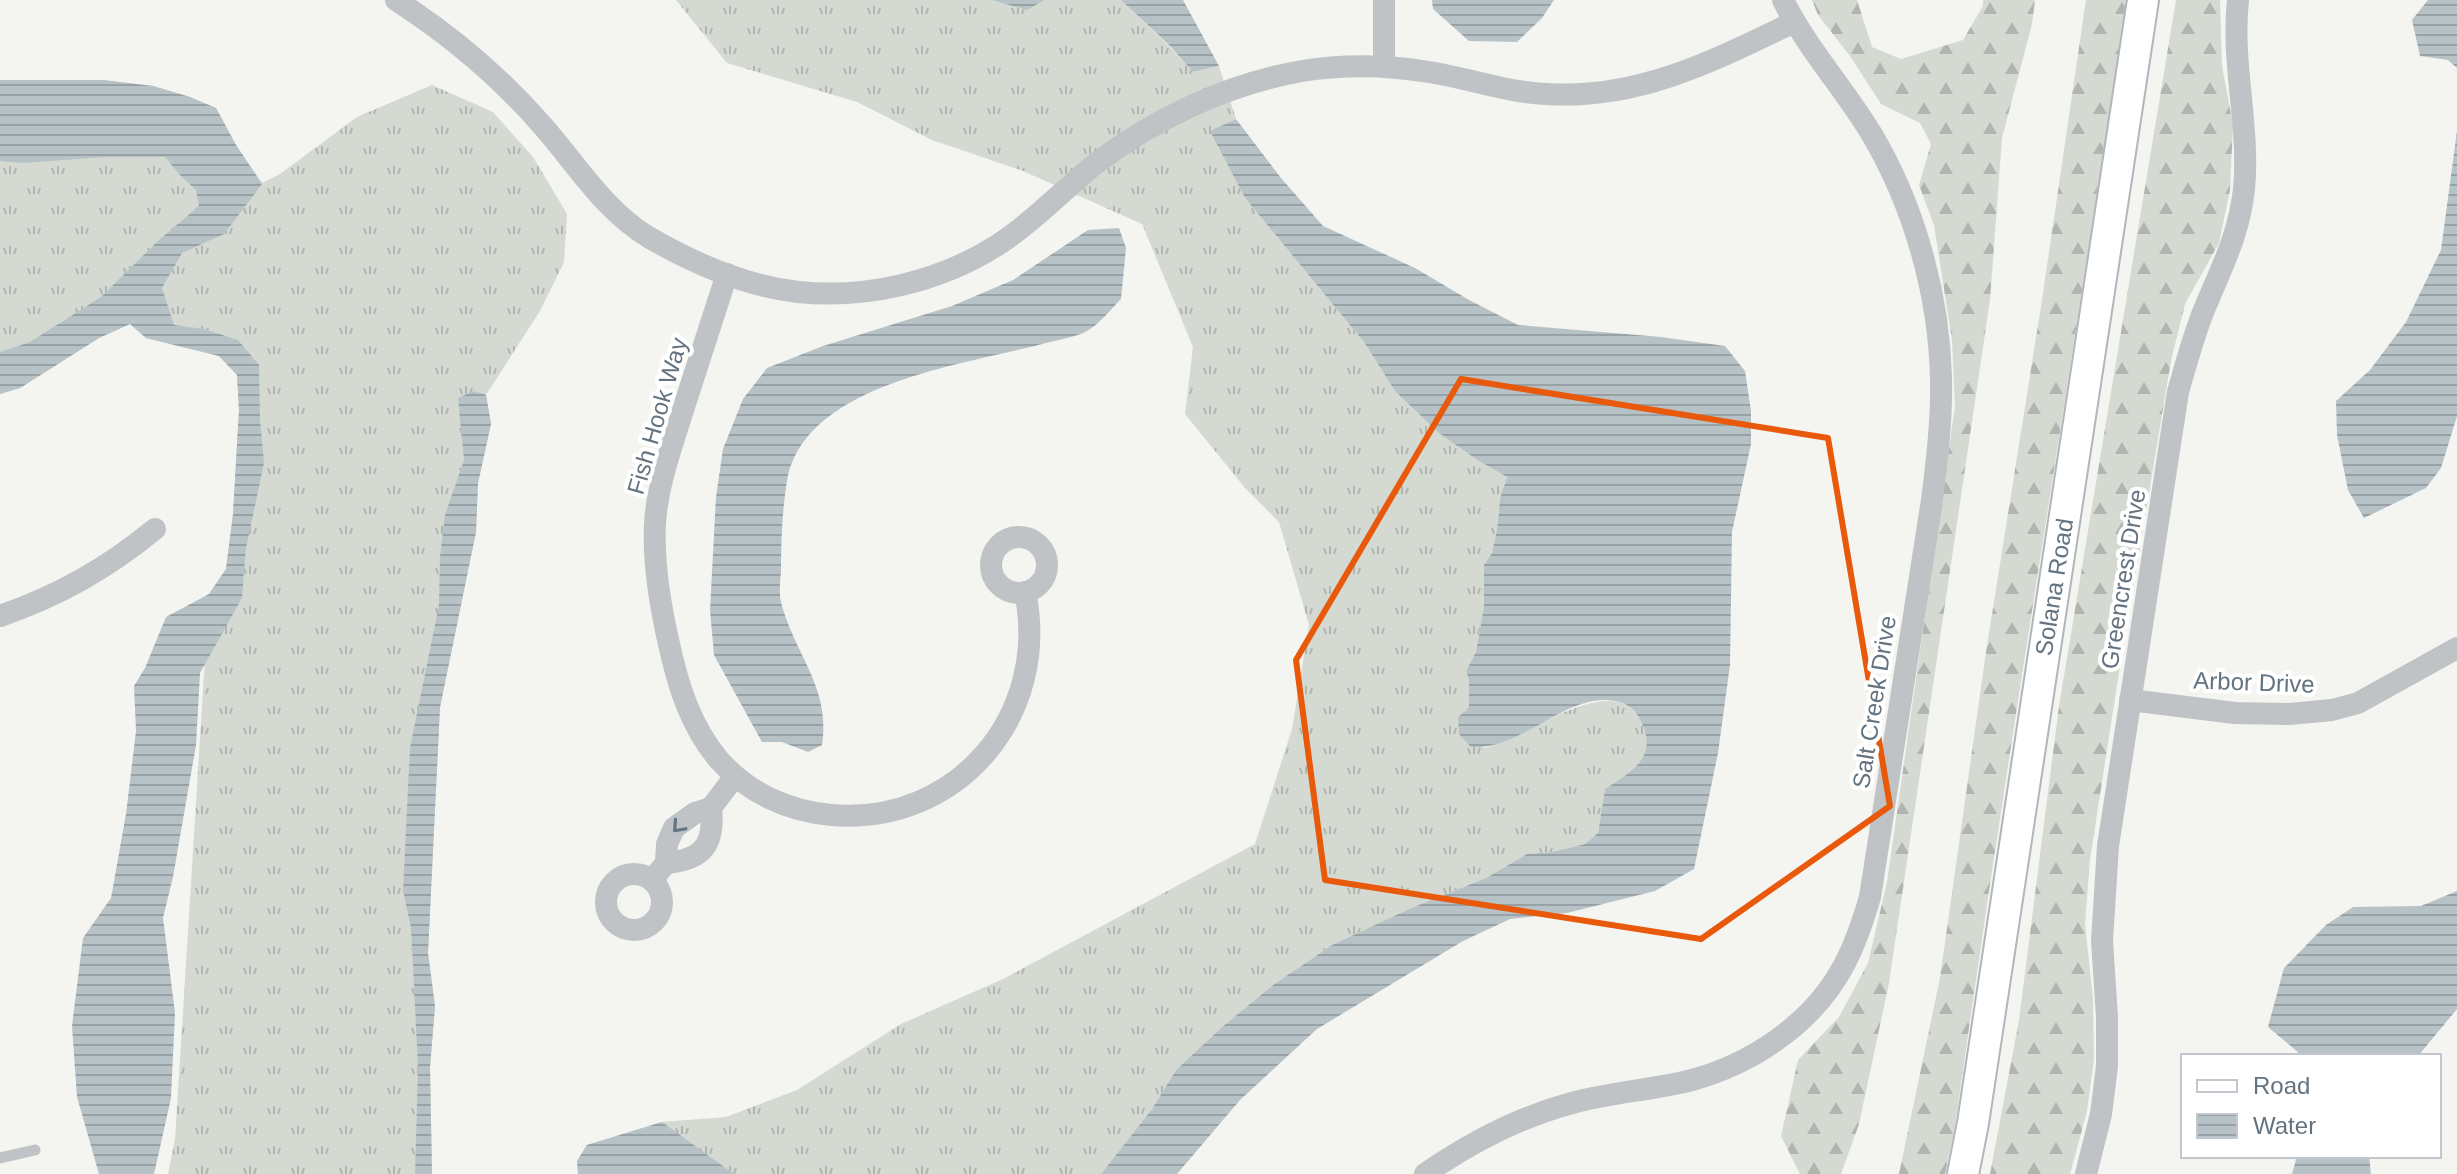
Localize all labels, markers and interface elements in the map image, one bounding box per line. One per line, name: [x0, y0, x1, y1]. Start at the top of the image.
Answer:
street label: Fish Hook Way: [622, 335, 692, 497]
street label: Greencrest Drive: [2095, 487, 2151, 671]
street label: Solana Road: [2030, 516, 2078, 658]
street label: Salt Creek Drive: [1847, 614, 1901, 790]
street label: Arbor Drive: [2193, 666, 2315, 698]
one-way arrow: [673, 818, 687, 832]
legend: [2181, 1054, 2441, 1158]
text: Road: [2253, 1072, 2310, 1099]
text: Water: [2253, 1112, 2316, 1139]

